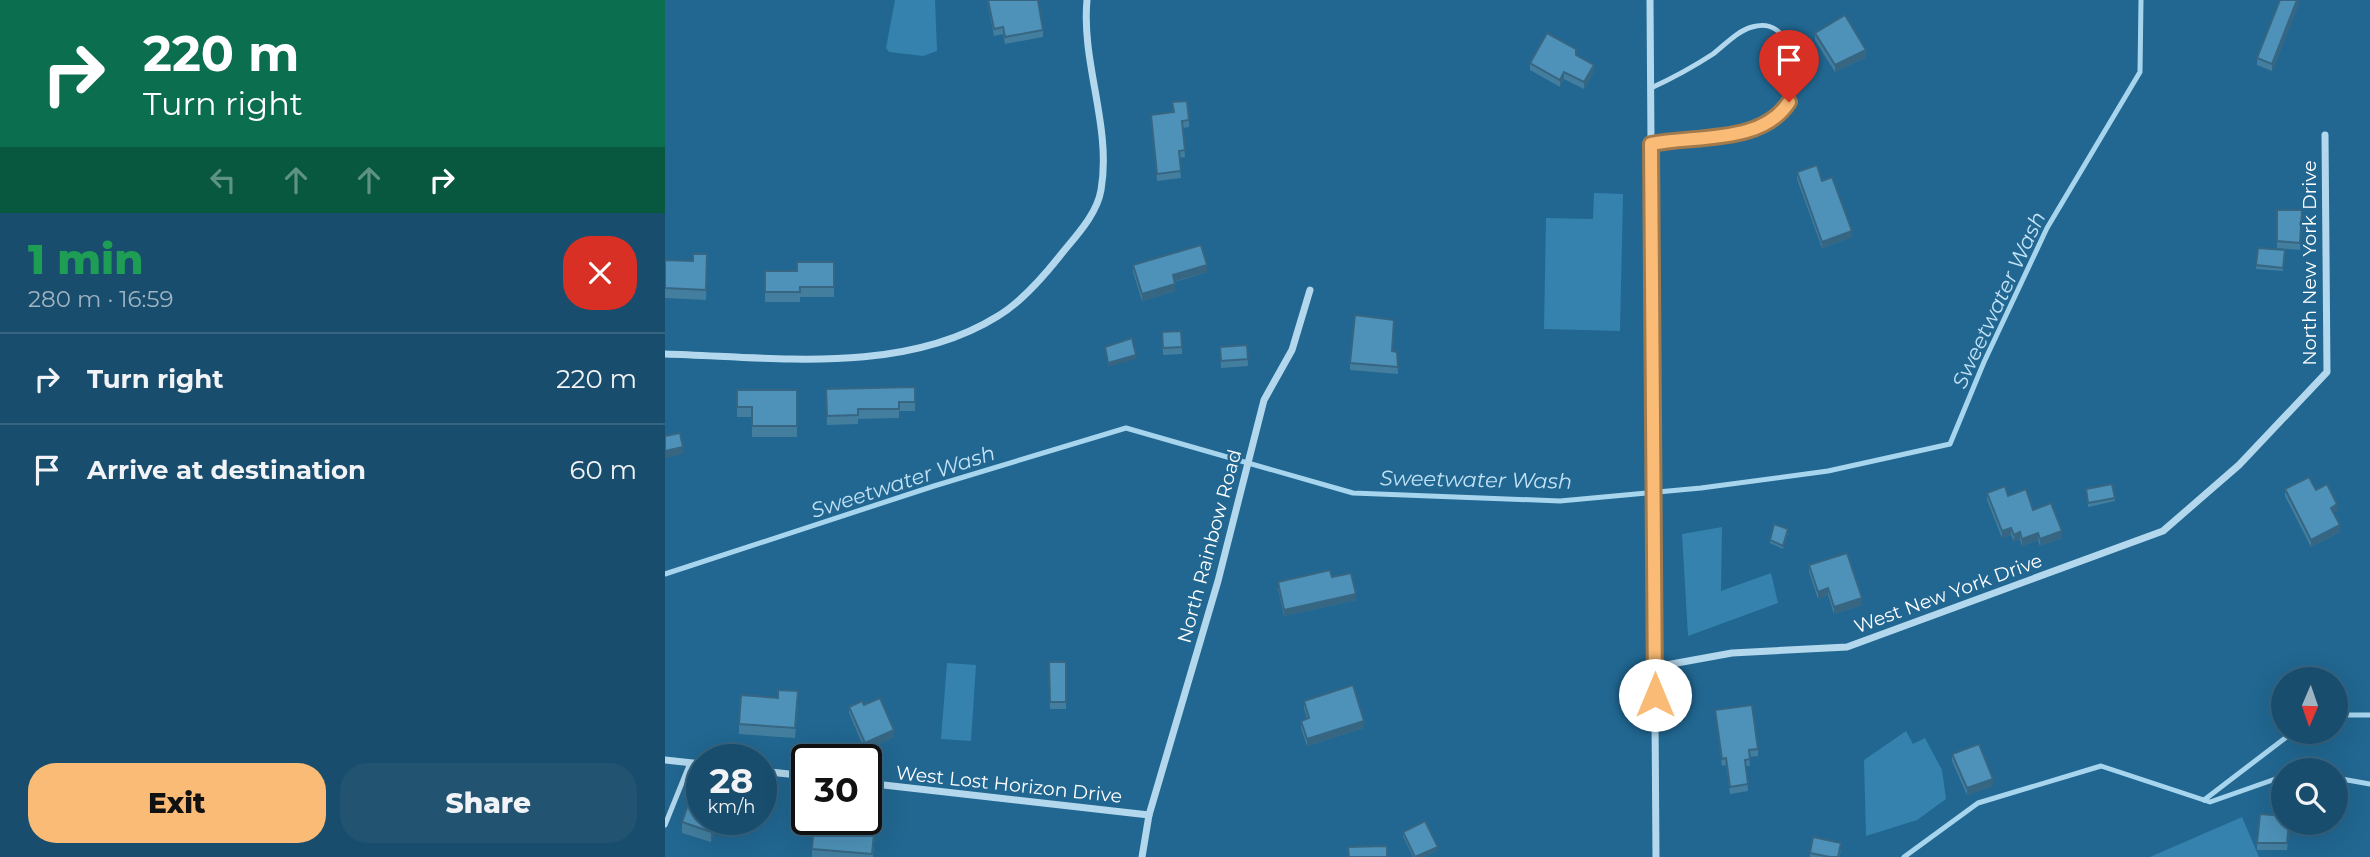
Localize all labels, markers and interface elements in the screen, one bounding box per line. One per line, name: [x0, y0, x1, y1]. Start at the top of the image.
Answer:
text: 220 m: [143, 24, 299, 83]
icon: right: [28, 28, 119, 119]
pin: [1759, 30, 1819, 102]
icon: arrive: [1770, 41, 1808, 79]
text: Turn right: [143, 84, 303, 123]
street label: North New York Drive: [2298, 160, 2321, 366]
icon: left: [204, 161, 242, 199]
icon: ahead: [277, 161, 315, 199]
icon: ahead: [350, 161, 388, 199]
icon: right: [423, 161, 461, 199]
water label: Sweetwater Wash: [1947, 207, 2050, 392]
text: 1 min: [28, 233, 144, 285]
button: close: [563, 236, 637, 310]
text: 280 m · 16:59: [28, 285, 173, 313]
icon: right: [28, 360, 66, 398]
text: Turn right: [87, 363, 223, 395]
text: 220 m: [556, 363, 637, 395]
water label: Sweetwater Wash: [808, 440, 998, 523]
street label: North Rainbow Road: [1173, 447, 1246, 645]
icon: arrive: [28, 451, 66, 489]
text: Arrive at destination: [87, 454, 366, 486]
text: 60 m: [570, 454, 637, 486]
water label: Sweetwater Wash: [1380, 465, 1572, 494]
street label: West New York Drive: [1851, 549, 2045, 638]
position arrow: [1618, 658, 1692, 732]
north arrow: [2271, 667, 2349, 744]
map controls: [2271, 667, 2348, 835]
speed limit sign: 30: [791, 744, 882, 835]
button: search: [2271, 758, 2348, 835]
text: 28: [710, 759, 753, 802]
street label: West Lost Horizon Drive: [895, 761, 1123, 808]
button: Exit: [28, 763, 326, 843]
button: Share: [340, 763, 637, 843]
text: km/h: [707, 796, 756, 818]

